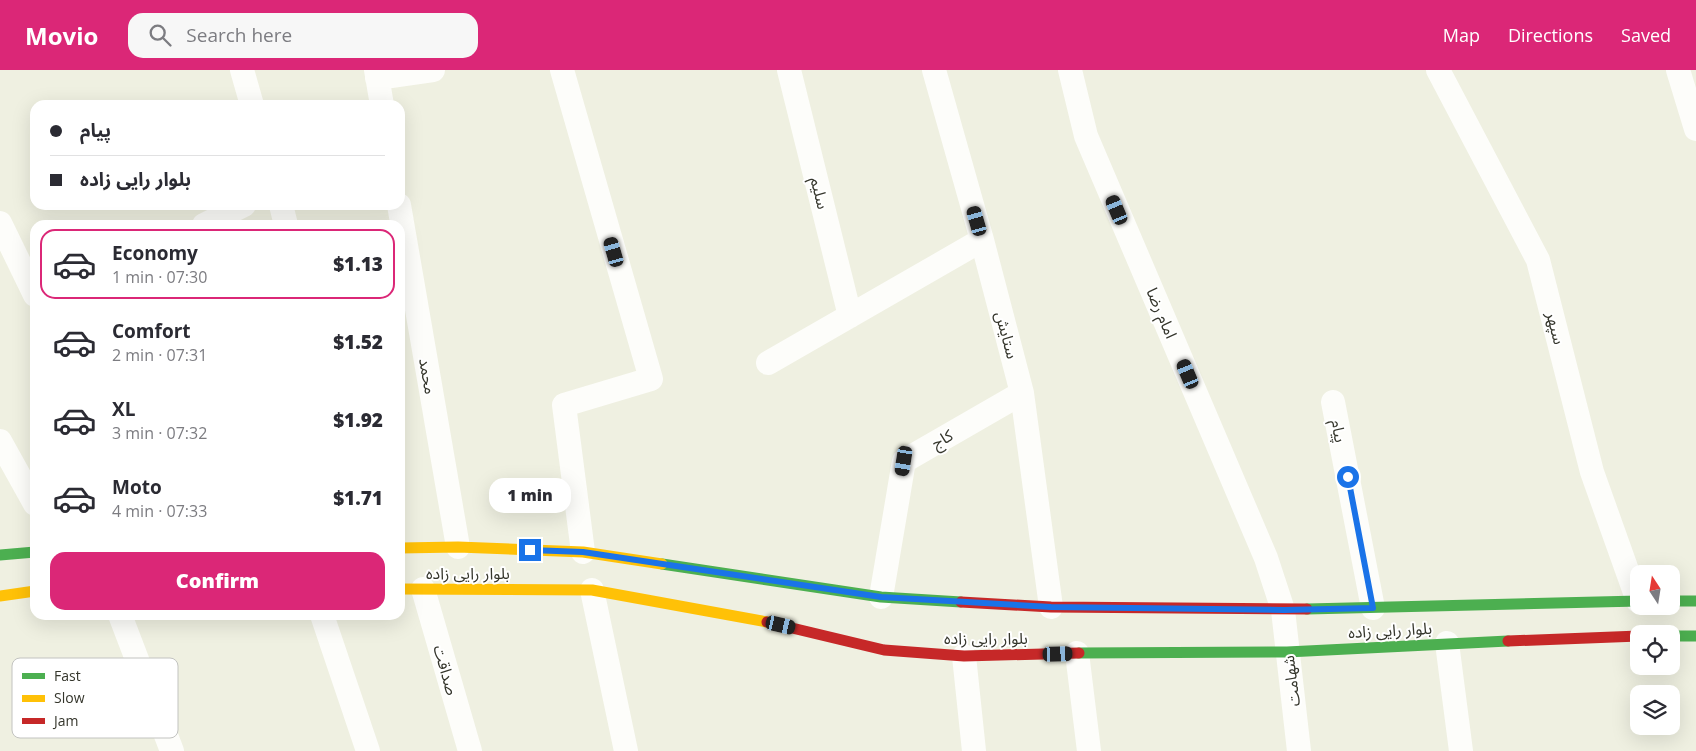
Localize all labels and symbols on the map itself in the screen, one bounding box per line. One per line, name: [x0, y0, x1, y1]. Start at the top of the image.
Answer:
street label: سلیم: [803, 175, 835, 212]
car: [1104, 193, 1129, 227]
car: [965, 205, 988, 237]
car: [602, 236, 625, 268]
street label: امام رضا: [1140, 284, 1183, 343]
street label: سپهر: [1541, 308, 1571, 347]
street label: ستایش: [990, 309, 1024, 361]
street label: محمد: [414, 356, 442, 396]
car: [1175, 357, 1200, 391]
street label: پیام: [1324, 418, 1352, 445]
street label: کاج: [927, 424, 958, 456]
car: [894, 445, 913, 477]
route start: [1337, 466, 1359, 488]
callout: 1 min: [489, 478, 571, 512]
route end: [519, 539, 541, 561]
street label: بلوار رایی زاده: [426, 562, 510, 584]
north arrow: [1630, 565, 1680, 615]
car: [764, 614, 797, 636]
street label: بلوار رایی زاده: [1348, 617, 1432, 643]
street label: بلوار رایی زاده: [944, 627, 1028, 649]
street label: صداقت: [428, 642, 464, 698]
car: [1042, 646, 1073, 662]
street label: شهامت: [1277, 654, 1305, 708]
legend: [12, 658, 178, 738]
text: Fast: [54, 666, 81, 685]
text: Slow: [54, 688, 85, 707]
text: Jam: [52, 711, 79, 730]

